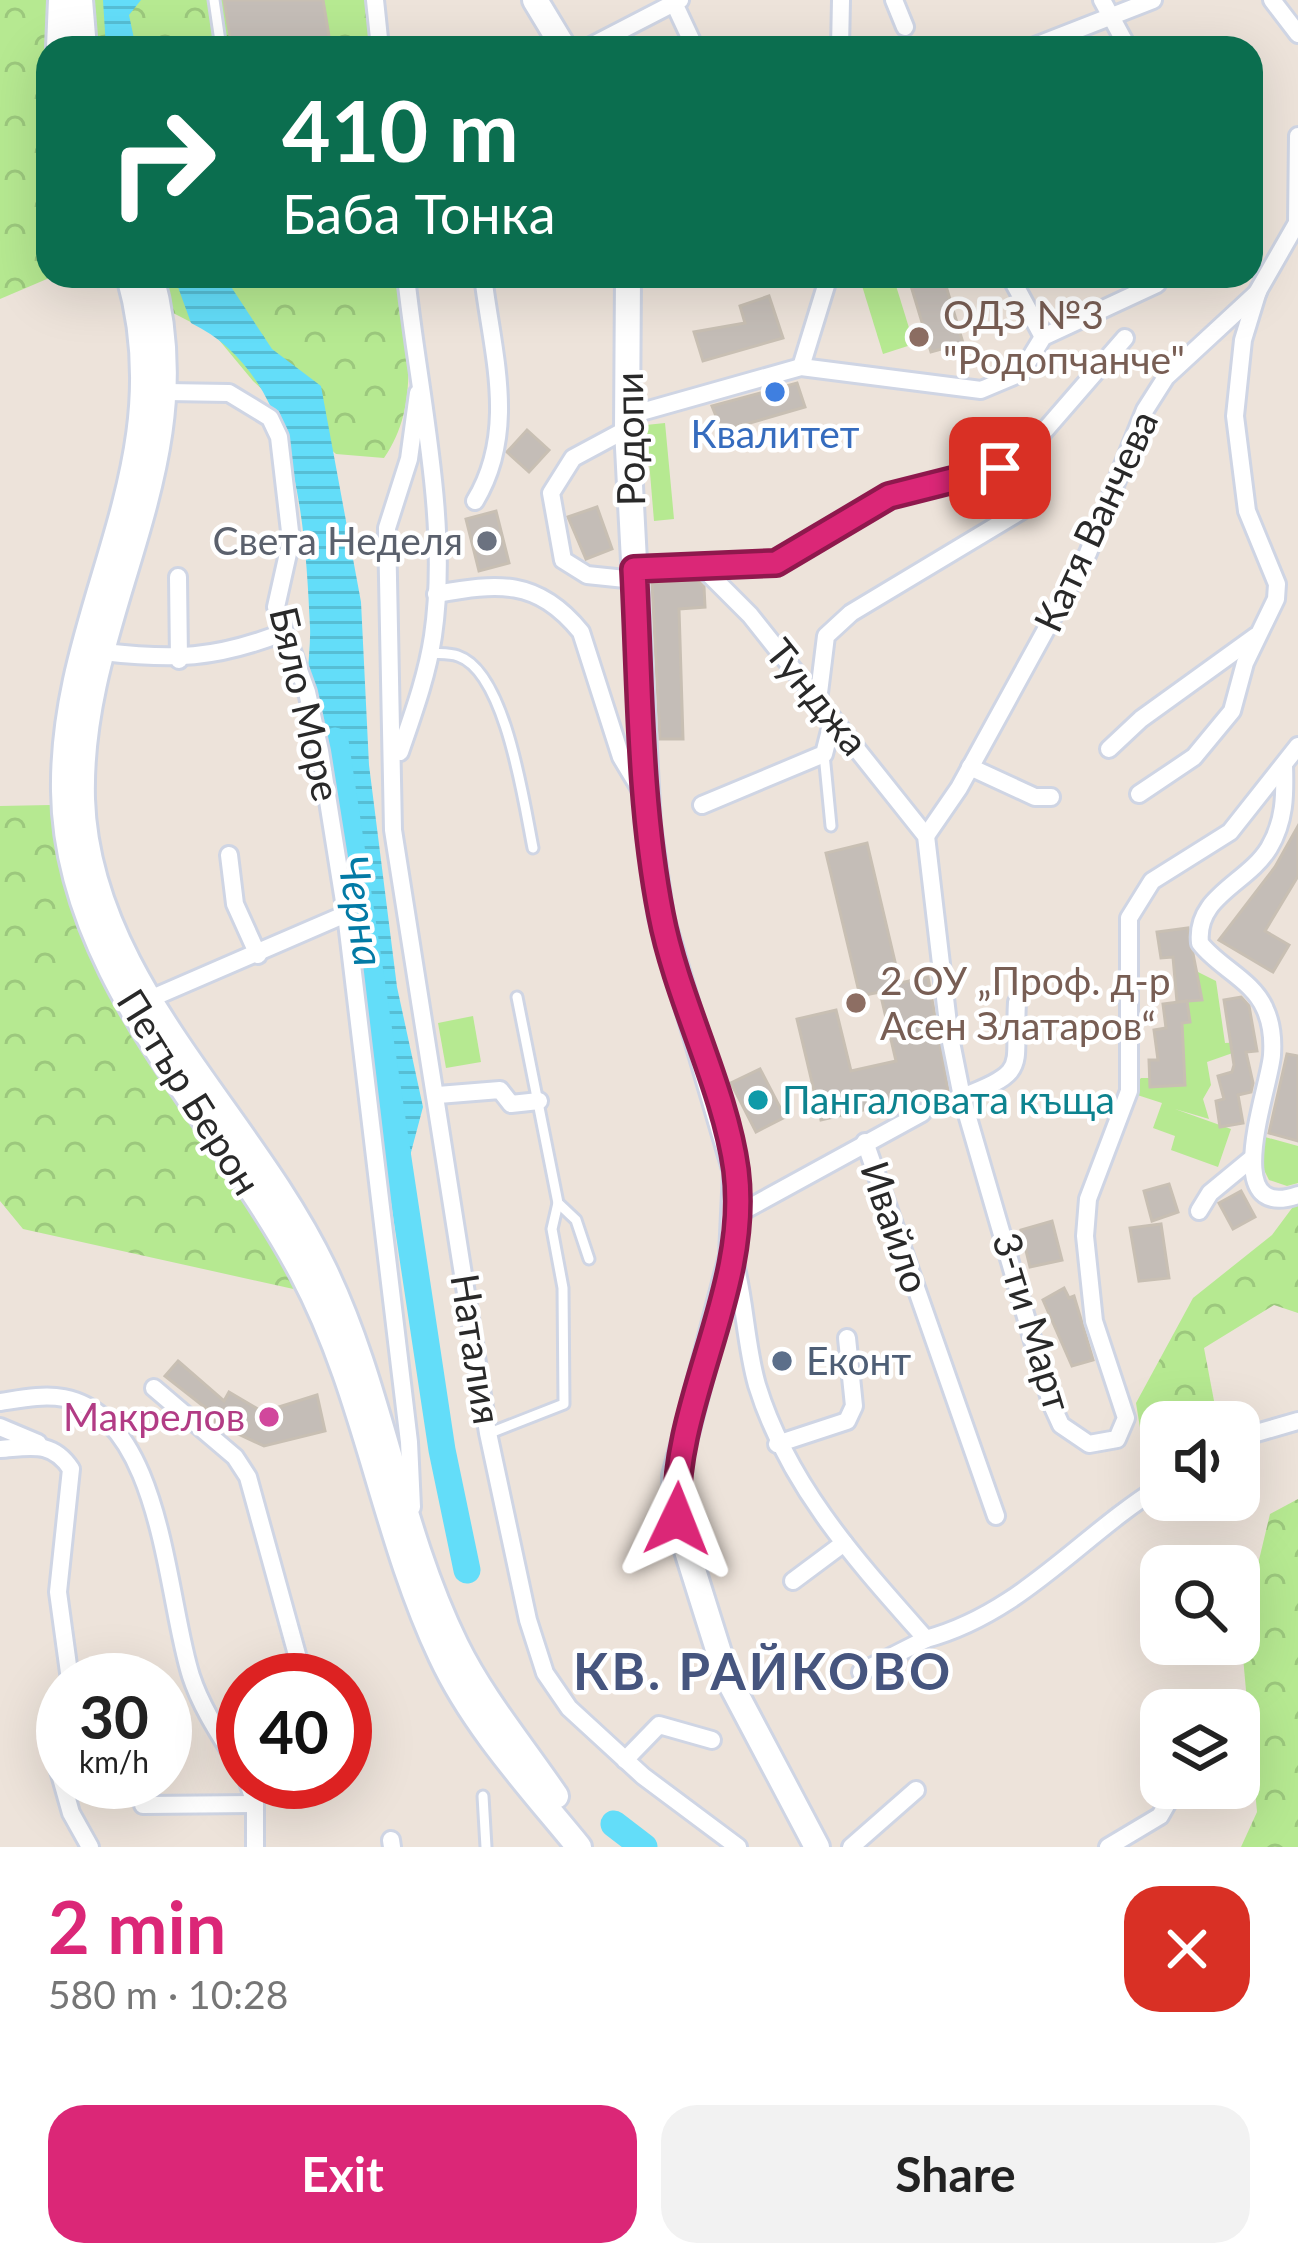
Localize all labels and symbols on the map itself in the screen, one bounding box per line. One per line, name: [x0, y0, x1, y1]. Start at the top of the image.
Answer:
place label: ОДЗ №3 "Родопчанче": [943, 291, 1185, 382]
marker: ОДЗ №3 "Родопчанче": [906, 324, 932, 350]
street label: Родопи: [605, 372, 653, 506]
marker: Квалитет: [762, 379, 788, 405]
street label: Катя Ванчева: [1024, 403, 1166, 638]
place label: Квалитет: [691, 410, 860, 456]
pin: [949, 417, 1051, 519]
place label: Света Неделя: [213, 517, 463, 563]
marker: Света Неделя: [474, 528, 500, 554]
street label: Бяло Море: [261, 602, 351, 805]
street label: Тунджа: [757, 629, 878, 764]
water label: Черна: [329, 852, 395, 970]
place label: 2 ОУ „Проф. д-р Асен Златаров“: [880, 957, 1171, 1048]
street label: Петър Берон: [109, 980, 271, 1203]
marker: 2 ОУ „Проф. д-р Асен Златаров“: [843, 990, 869, 1016]
place label: Пангаловата къща: [782, 1076, 1115, 1122]
marker: Пангаловата къща: [745, 1087, 771, 1113]
street label: Ивайло: [852, 1155, 940, 1298]
street label: 3-ти Март: [984, 1227, 1082, 1417]
street label: Наталия: [442, 1270, 512, 1427]
place label: Еконт: [806, 1337, 911, 1383]
marker: Еконт: [769, 1348, 795, 1374]
place label: Макрелов: [63, 1393, 245, 1439]
marker: Макрелов: [256, 1404, 282, 1430]
position arrow: [614, 1456, 740, 1582]
district label: КВ. РАЙКОВО: [573, 1640, 953, 1701]
speed limit sign: 40: [216, 1653, 372, 1809]

